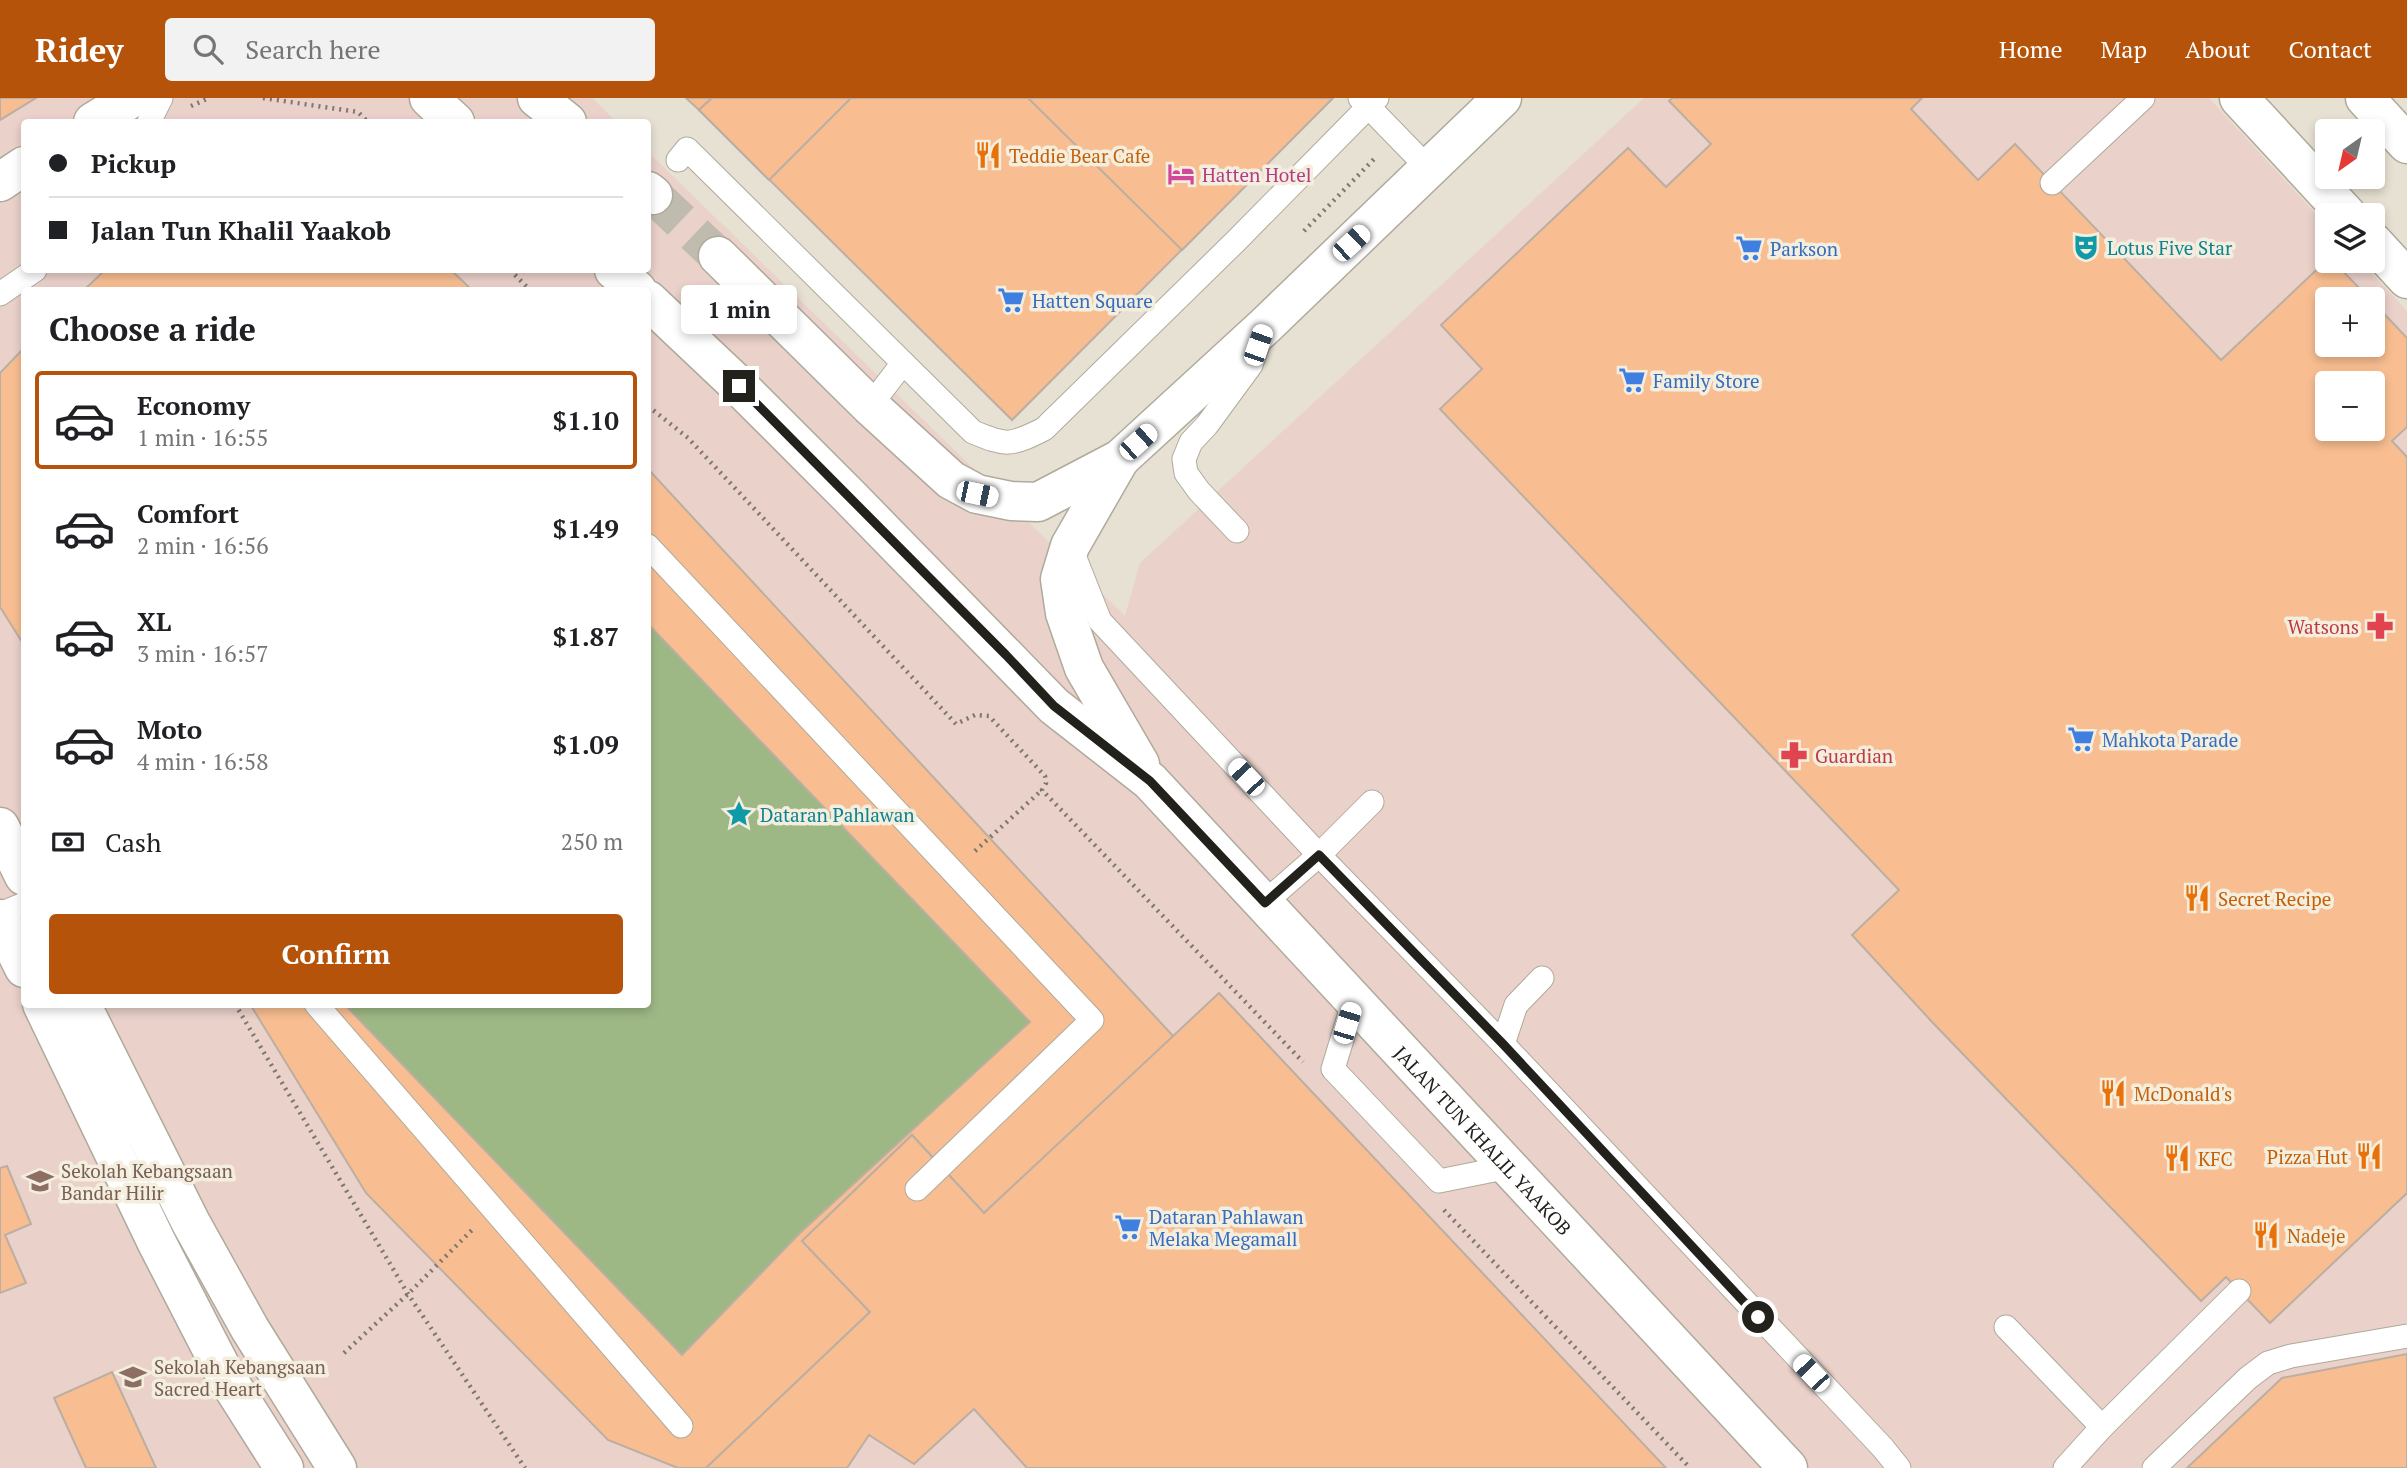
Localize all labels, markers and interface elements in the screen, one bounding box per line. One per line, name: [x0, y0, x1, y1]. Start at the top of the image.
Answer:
search box: [165, 18, 655, 81]
text: Ridey: [35, 28, 123, 71]
icon: search: [189, 30, 227, 68]
text: Search here: [245, 32, 381, 66]
text: Home: [1999, 33, 2063, 65]
text: Map: [2101, 33, 2147, 65]
text: About: [2185, 33, 2251, 65]
text: Contact: [2289, 33, 2372, 65]
north arrow: [2315, 119, 2385, 189]
map controls: [2315, 119, 2385, 441]
restaurant icon: Teddie Bear Cafe: [973, 140, 1003, 170]
place label: Teddie Bear Cafe: [1009, 143, 1150, 168]
text: Pickup: [91, 146, 176, 180]
hotel icon: Hatten Hotel: [1166, 159, 1196, 189]
place label: Hatten Hotel: [1202, 162, 1311, 187]
button: layers: [2315, 203, 2385, 273]
text: Jalan Tun Khalil Yaakob: [91, 213, 391, 247]
car: [1329, 221, 1374, 265]
theatre icon: Lotus Five Star: [2071, 232, 2101, 262]
supermarket icon: Parkson: [1734, 233, 1764, 263]
place label: Lotus Five Star: [2107, 235, 2233, 260]
place label: Parkson: [1770, 236, 1838, 261]
callout: 1 min: [681, 285, 797, 334]
supermarket icon: Hatten Square: [996, 285, 1026, 315]
button: +: [2315, 287, 2385, 357]
place label: Hatten Square: [1032, 288, 1153, 313]
text: 1 min: [708, 294, 770, 325]
text: Choose a ride: [49, 308, 256, 350]
car: [1242, 322, 1275, 368]
supermarket icon: Family Store: [1617, 365, 1647, 395]
place label: Family Store: [1653, 368, 1760, 393]
route end: [723, 370, 755, 402]
button: −: [2315, 371, 2385, 441]
text: Economy: [137, 388, 250, 422]
icon: car: [53, 389, 116, 452]
text: $1.10: [553, 403, 619, 437]
car: [1116, 420, 1161, 464]
text: 1 min · 16:55: [137, 422, 269, 453]
car: [955, 479, 1000, 509]
text: Comfort: [137, 496, 239, 530]
icon: car: [53, 497, 116, 560]
text: $1.49: [553, 511, 619, 545]
text: 2 min · 16:56: [137, 530, 269, 561]
text: XL: [137, 604, 171, 638]
icon: car: [53, 605, 116, 668]
pharmacy icon: Watsons: [2365, 611, 2395, 641]
place label: Watsons: [2288, 614, 2359, 639]
text: $1.87: [553, 619, 619, 653]
text: 3 min · 16:57: [137, 638, 269, 669]
text: Moto: [137, 712, 202, 746]
icon: car: [53, 713, 116, 776]
supermarket icon: Mahkota Parade: [2066, 724, 2096, 754]
text: $1.09: [553, 727, 619, 761]
place label: Mahkota Parade: [2102, 727, 2238, 752]
pharmacy icon: Guardian: [1779, 740, 1809, 770]
place label: Guardian: [1815, 743, 1893, 768]
text: 4 min · 16:58: [137, 746, 269, 777]
car: [1224, 754, 1269, 800]
place icon: Dataran Pahlawan: [724, 799, 754, 829]
place label: Dataran Pahlawan: [760, 802, 915, 827]
icon: cash: [49, 823, 87, 861]
text: Cash: [105, 825, 161, 859]
text: 250 m: [561, 826, 623, 857]
restaurant icon: Secret Recipe: [2182, 883, 2212, 913]
place label: Secret Recipe: [2218, 886, 2331, 911]
button: Confirm: [49, 914, 623, 994]
car: [1331, 1000, 1364, 1046]
street label: JALAN TUN KHALIL YAAKOB: [1389, 1040, 1578, 1240]
restaurant icon: McDonald's: [2098, 1078, 2128, 1108]
place label: McDonald's: [2134, 1081, 2232, 1106]
restaurant icon: Pizza Hut: [2354, 1141, 2384, 1171]
restaurant icon: KFC: [2162, 1143, 2192, 1173]
place label: Pizza Hut: [2267, 1144, 2348, 1169]
place label: KFC: [2198, 1146, 2233, 1171]
place label: Sekolah Kebangsaan Bandar Hilir: [61, 1158, 233, 1205]
school or university icon: Sekolah Kebangsaan Bandar Hilir: [25, 1166, 55, 1196]
place label: Dataran Pahlawan Melaka Megamall: [1149, 1204, 1304, 1251]
supermarket icon: Dataran Pahlawan Melaka Megamall: [1113, 1212, 1143, 1242]
restaurant icon: Nadeje: [2251, 1220, 2281, 1250]
place label: Nadeje: [2287, 1223, 2346, 1248]
route start: [1742, 1301, 1774, 1333]
car: [1789, 1351, 1834, 1395]
place label: Sekolah Kebangsaan Sacred Heart: [154, 1354, 326, 1401]
school or university icon: Sekolah Kebangsaan Sacred Heart: [118, 1362, 148, 1392]

